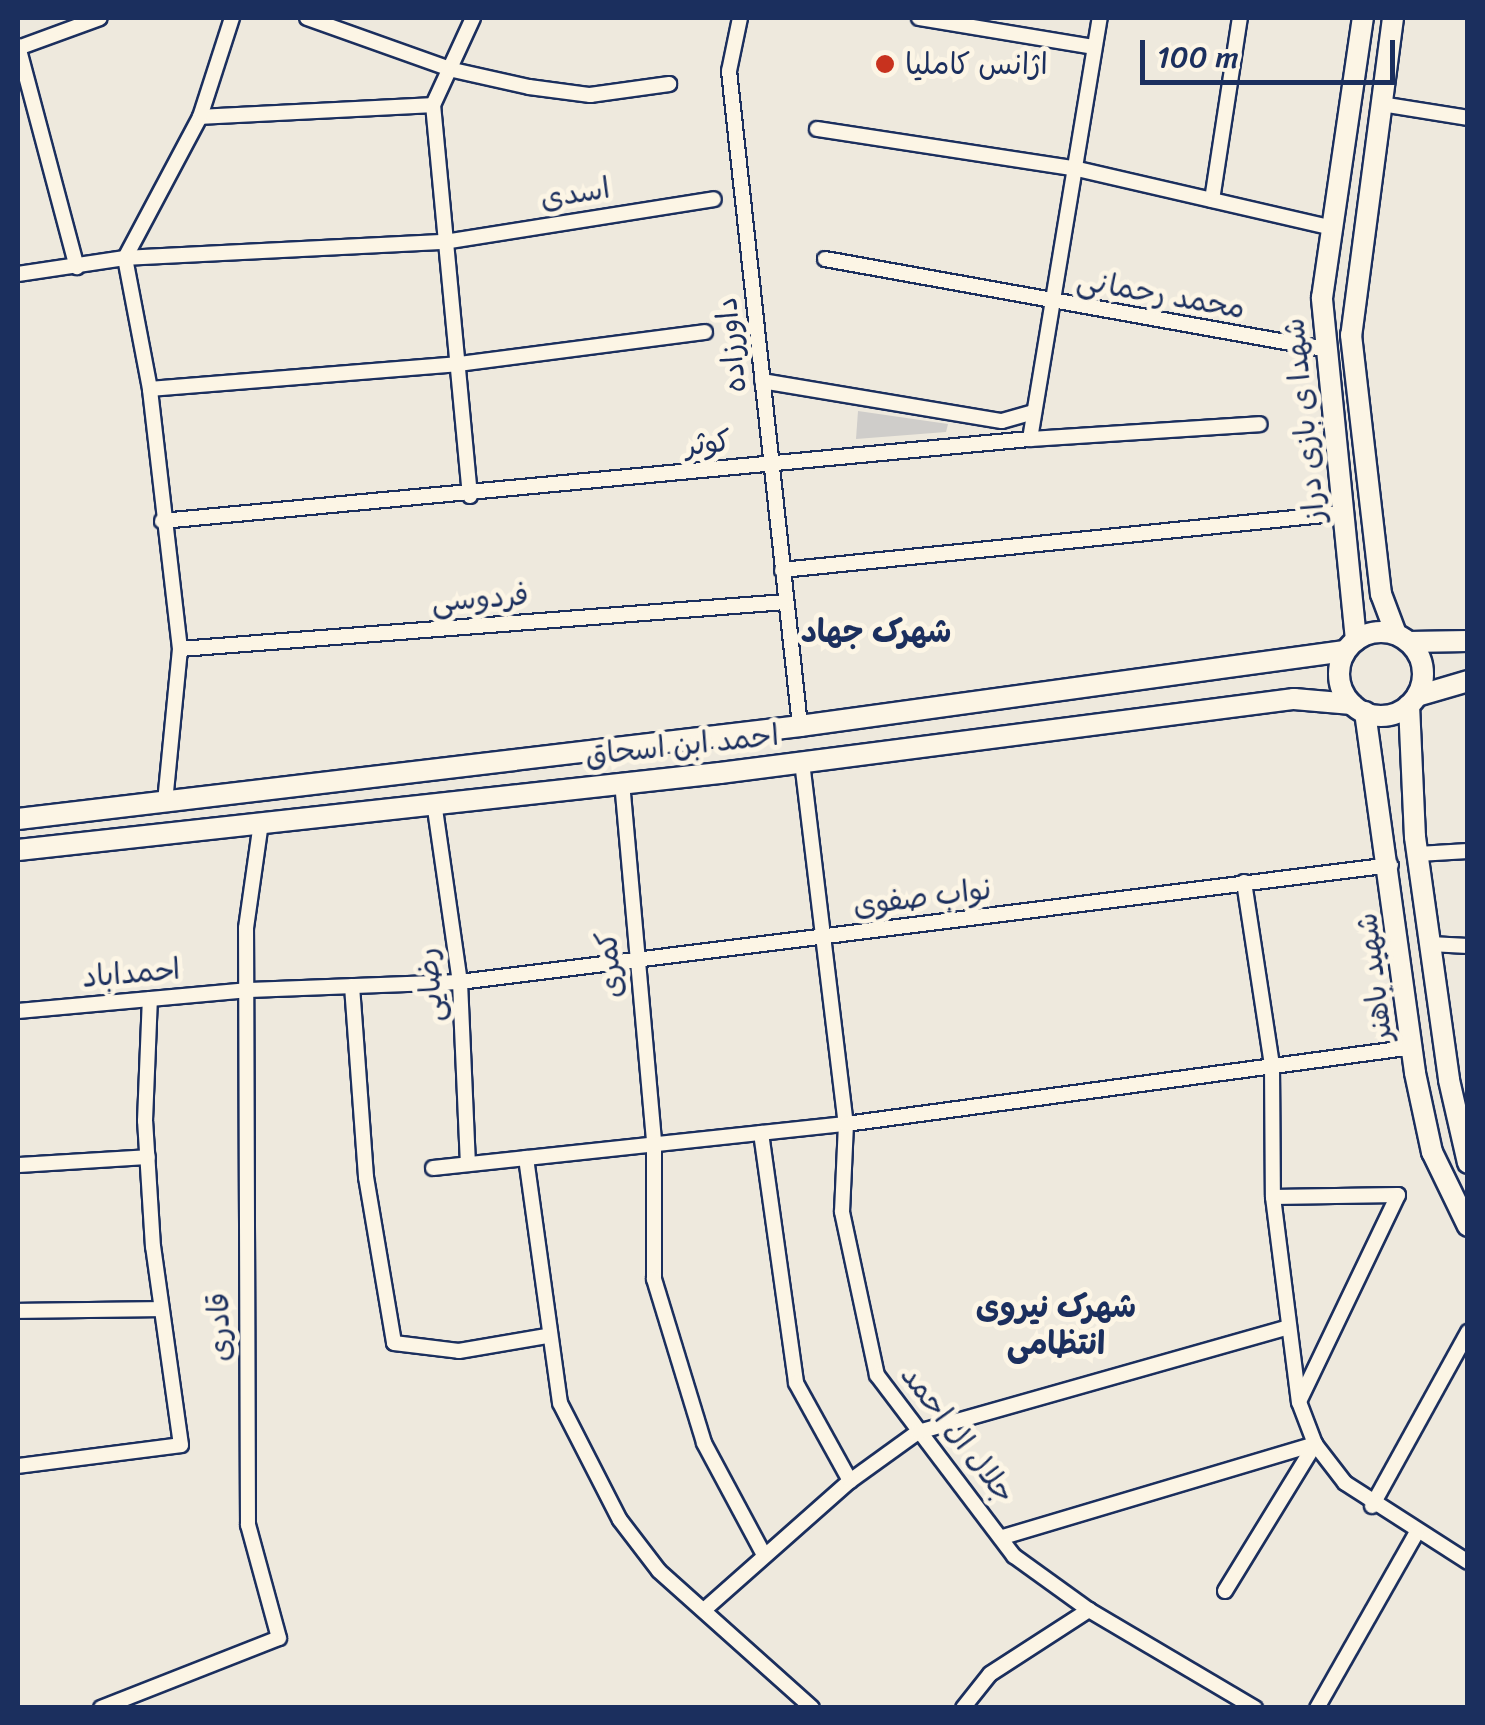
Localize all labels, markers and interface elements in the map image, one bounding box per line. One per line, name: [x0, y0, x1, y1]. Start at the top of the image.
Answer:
scale bar: [1145, 20, 1400, 82]
text: 100 m: [1157, 30, 1239, 84]
place label: اژانس کاملیا: [905, 46, 1048, 82]
marker: اژانس کاملیا: [874, 53, 896, 75]
street label: اسدی: [538, 170, 612, 216]
street label: محمد رحمانی: [1074, 261, 1248, 327]
street label: داورزاده: [708, 295, 754, 395]
street label: شهدا ی بازی دراز: [1275, 316, 1333, 524]
street label: کوثر: [683, 423, 733, 463]
street label: فردوسی: [430, 577, 530, 619]
district label: شهرک جهاد: [801, 613, 951, 651]
street label: احمد ابن اسحاق: [583, 717, 781, 773]
street label: نواب صفوی: [851, 871, 993, 923]
street label: شهید باهنر: [1348, 911, 1400, 1043]
street label: کمری: [588, 930, 630, 1000]
street label: رضایی: [409, 946, 451, 1024]
street label: احمداباد: [81, 951, 181, 995]
district label: شهرک نیروی انتظامی: [976, 1289, 1136, 1364]
street label: قادری: [200, 1292, 238, 1362]
street label: جلال ال احمد: [893, 1358, 1023, 1510]

